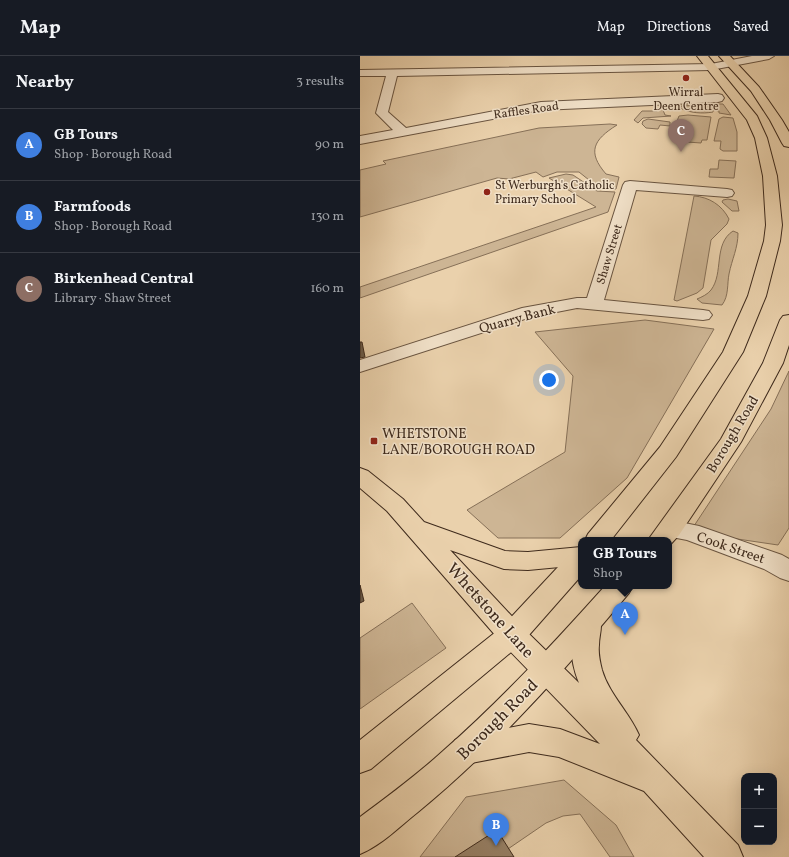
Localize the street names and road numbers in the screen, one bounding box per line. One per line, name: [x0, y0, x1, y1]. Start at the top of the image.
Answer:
street label: Raffles Road: [492, 98, 560, 123]
street label: Shaw Street: [593, 222, 627, 286]
street label: Quarry Bank: [477, 300, 558, 339]
street label: Borough Road: [703, 392, 764, 477]
street label: Cook Street: [694, 528, 767, 569]
street label: Whetstone Lane: [441, 558, 539, 664]
street label: Borough Road: [452, 674, 544, 766]

